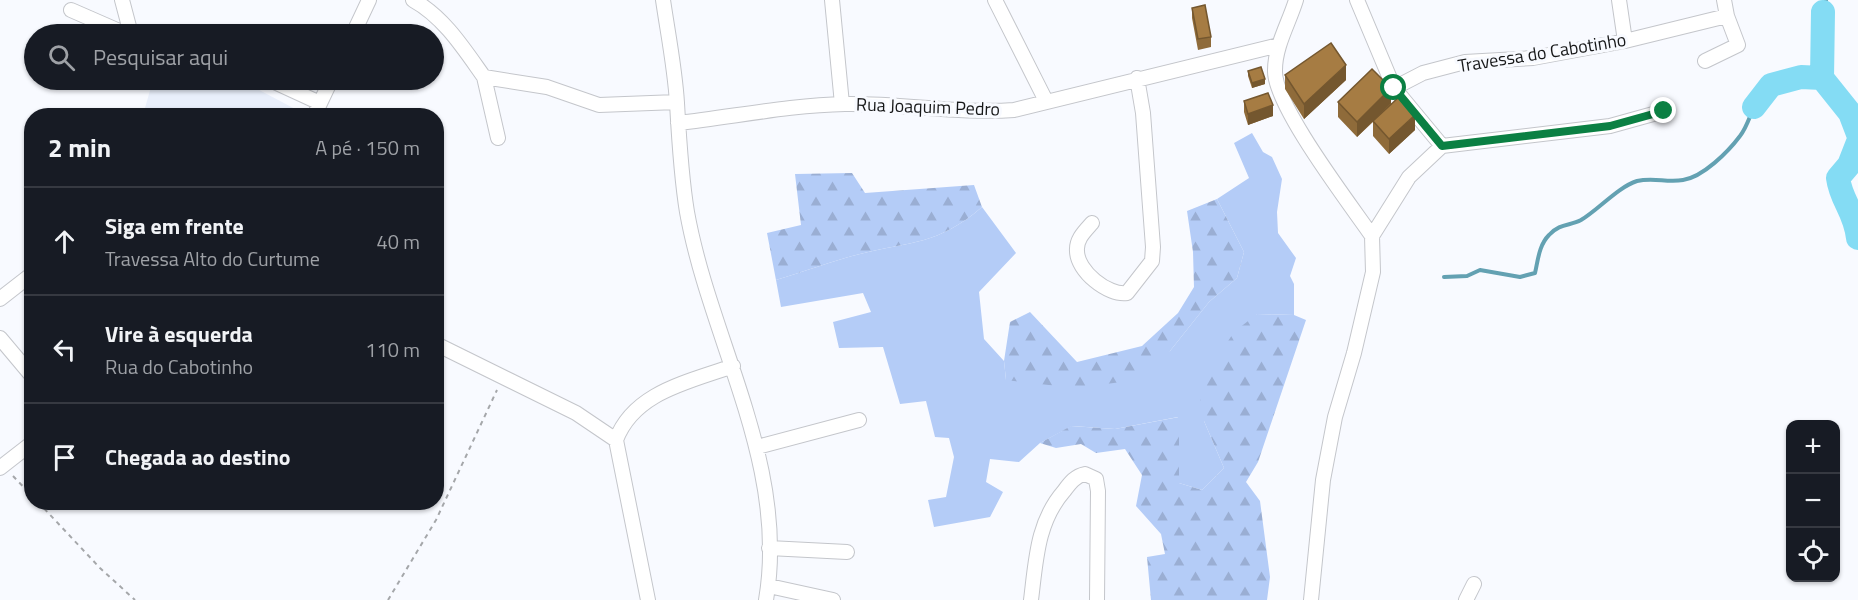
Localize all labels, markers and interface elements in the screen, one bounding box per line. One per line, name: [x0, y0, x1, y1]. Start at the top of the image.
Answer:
search box: [24, 24, 444, 90]
street label: Travessa do Cabotinho: [1456, 26, 1628, 79]
text: Pesquisar aqui: [93, 40, 228, 74]
icon: search: [45, 41, 78, 74]
route start: [1380, 74, 1406, 100]
street label: Rua Joaquim Pedro: [856, 90, 1000, 123]
route end: [1650, 97, 1676, 123]
text: 2 min: [48, 128, 111, 167]
text: A pé · 150 m: [315, 132, 420, 163]
text: Siga em frente: [105, 209, 244, 243]
icon: ahead: [48, 225, 81, 258]
text: 40 m: [376, 226, 420, 257]
text: Travessa Alto do Curtume: [105, 243, 320, 274]
text: Vire à esquerda: [105, 317, 253, 351]
icon: left: [48, 333, 81, 366]
text: 110 m: [365, 334, 420, 365]
text: Rua do Cabotinho: [105, 351, 253, 382]
map controls: [1786, 420, 1840, 582]
button: +: [1786, 420, 1840, 474]
text: Chegada ao destino: [105, 440, 291, 474]
icon: arrive: [48, 441, 81, 474]
button: −: [1786, 474, 1840, 528]
button: locate: [1786, 528, 1840, 582]

